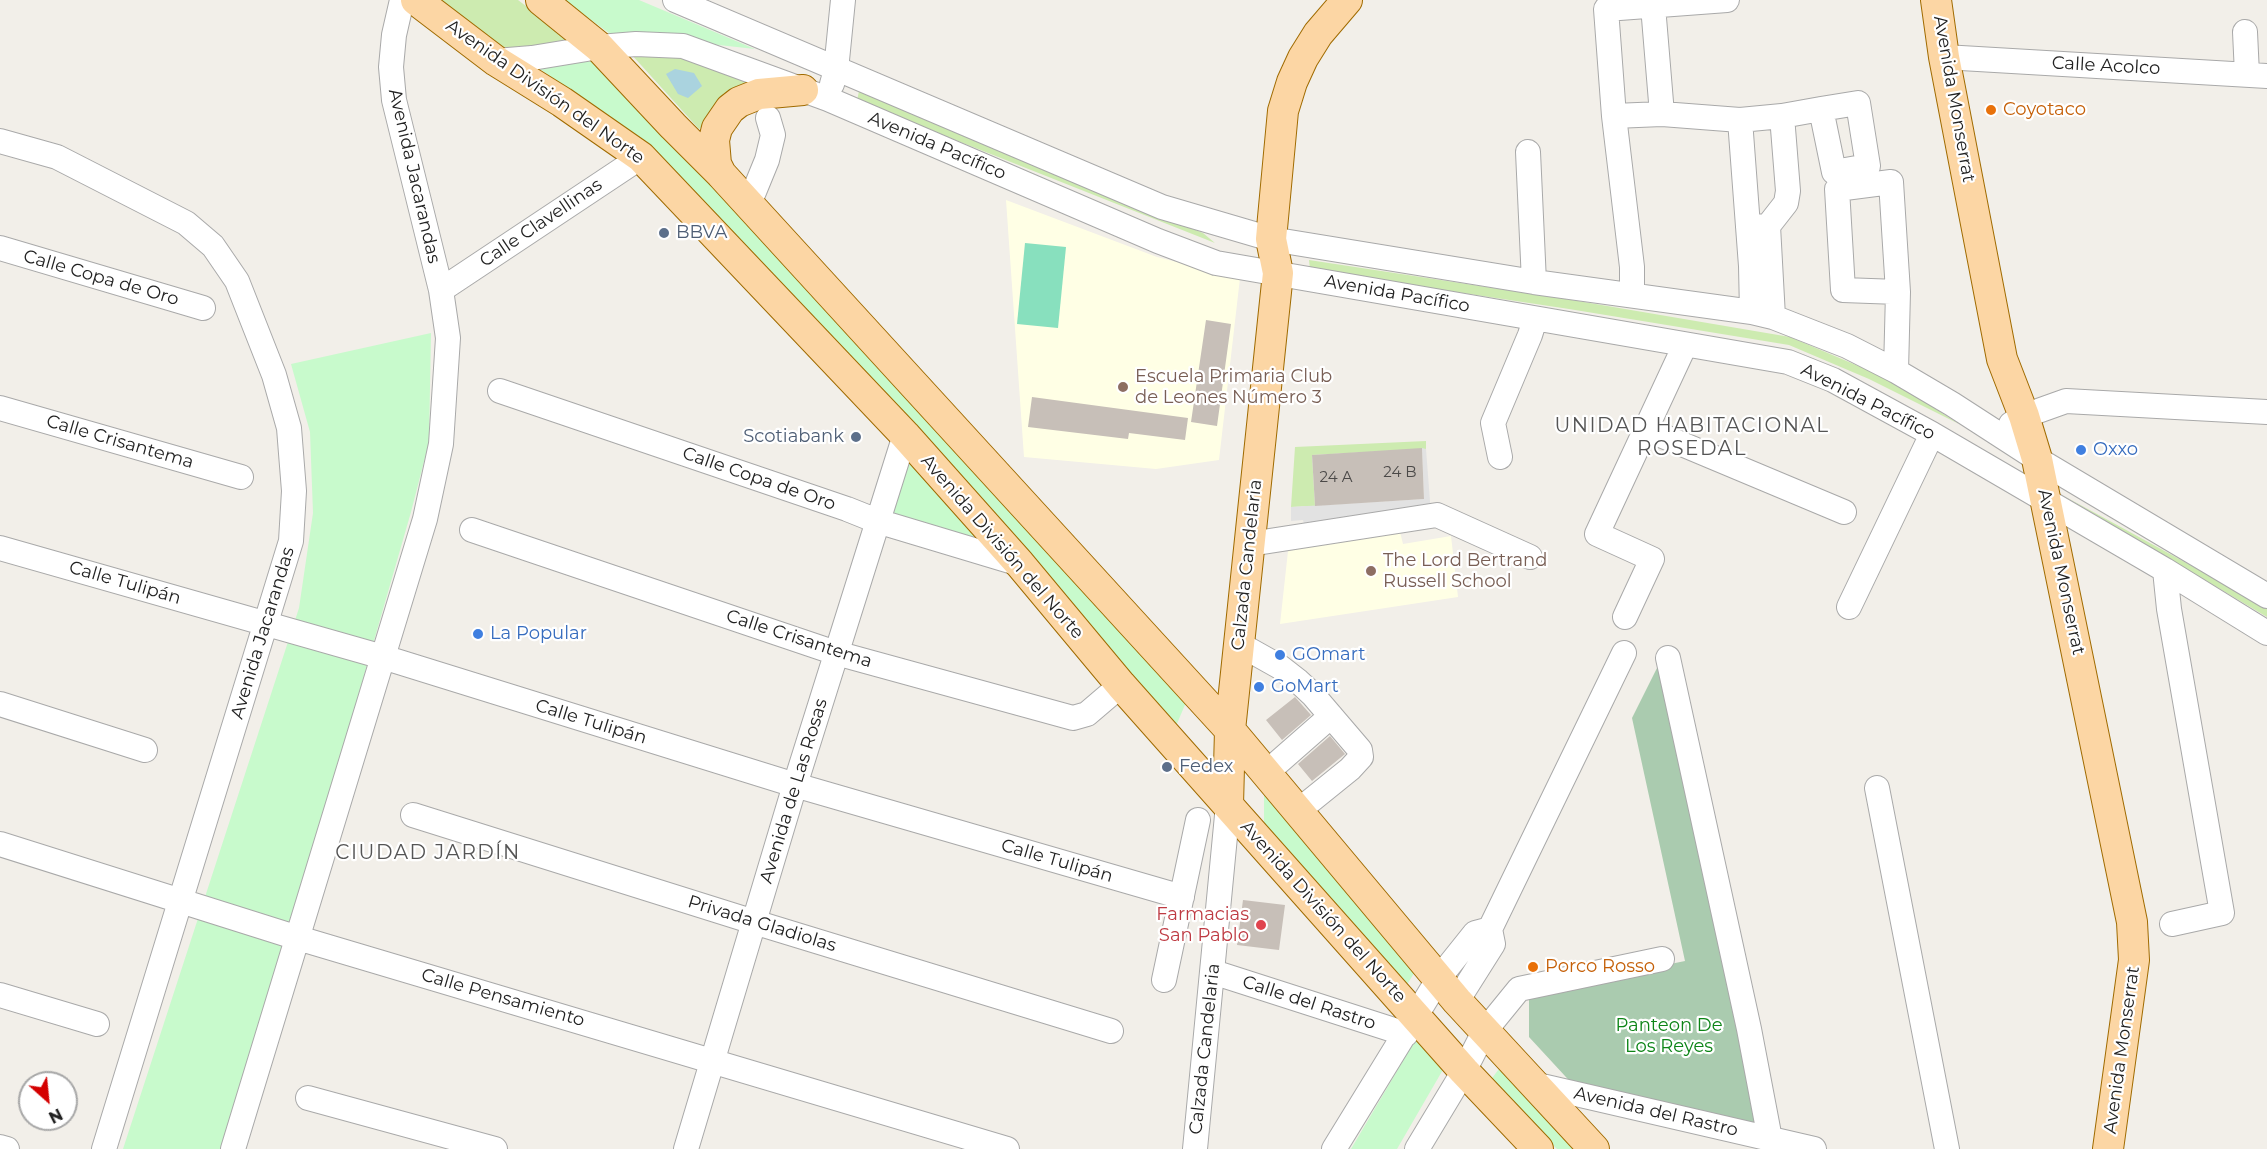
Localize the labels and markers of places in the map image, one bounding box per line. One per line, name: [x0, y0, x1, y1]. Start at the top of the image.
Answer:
place label: Coyotaco: [2003, 99, 2086, 121]
marker: Coyotaco: [1984, 103, 1998, 117]
place label: BBVA: [676, 222, 727, 244]
marker: BBVA: [657, 226, 671, 240]
place label: Escuela Primaria Club de Leones Número 3: [1135, 366, 1332, 409]
marker: Escuela Primaria Club de Leones Número 3: [1116, 380, 1130, 394]
place label: Scotiabank: [743, 426, 844, 448]
marker: Scotiabank: [849, 430, 863, 444]
place label: Oxxo: [2093, 439, 2138, 461]
marker: Oxxo: [2074, 443, 2088, 457]
place label: The Lord Bertrand Russell School: [1383, 550, 1547, 592]
marker: The Lord Bertrand Russell School: [1364, 564, 1378, 578]
place label: La Popular: [490, 623, 587, 645]
marker: La Popular: [471, 627, 485, 641]
place label: GOmart: [1292, 644, 1366, 666]
marker: GOmart: [1273, 648, 1287, 662]
place label: GoMart: [1271, 676, 1339, 698]
marker: GoMart: [1252, 680, 1266, 694]
place label: Fedex: [1179, 756, 1233, 778]
marker: Fedex: [1160, 760, 1174, 774]
place label: Farmacias San Pablo: [1156, 904, 1249, 946]
marker: Farmacias San Pablo: [1254, 918, 1268, 932]
place label: Porco Rosso: [1545, 956, 1655, 978]
marker: Porco Rosso: [1526, 960, 1540, 974]

